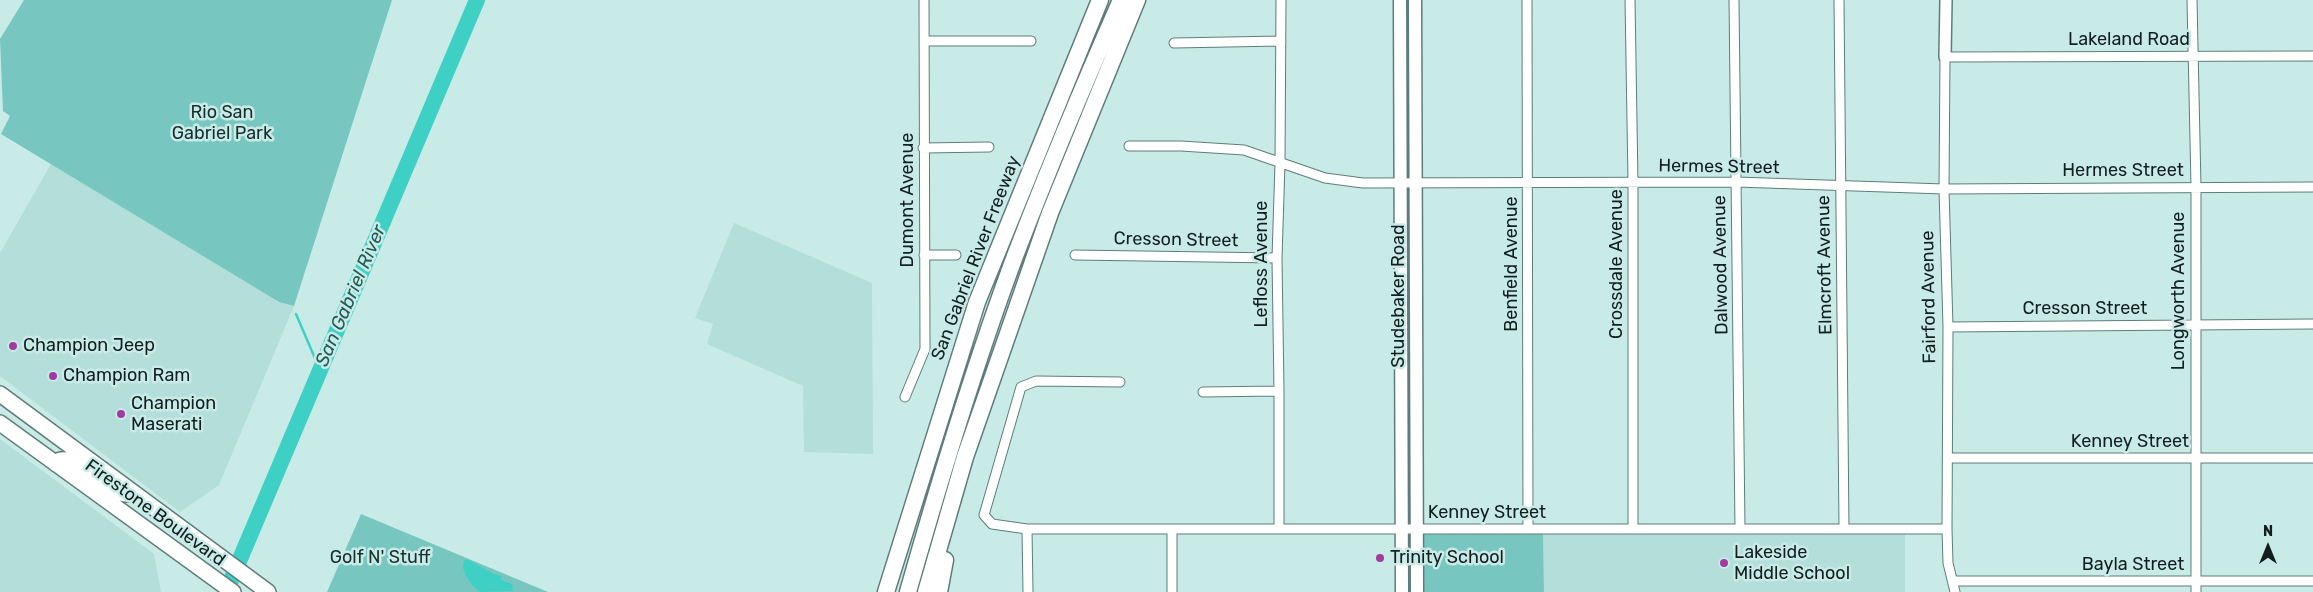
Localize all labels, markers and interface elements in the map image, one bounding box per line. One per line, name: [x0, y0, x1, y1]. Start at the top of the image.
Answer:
street label: Lakeland Road: [2068, 29, 2190, 51]
park label: Rio San Gabriel Park: [172, 102, 272, 144]
street label: Dumont Avenue: [897, 133, 919, 267]
street label: San Gabriel River Freeway: [927, 153, 1025, 363]
street label: Hermes Street: [1658, 155, 1780, 179]
street label: Hermes Street: [2062, 160, 2184, 182]
street label: Crossdale Avenue: [1606, 189, 1628, 339]
street label: Dalwood Avenue: [1709, 195, 1733, 335]
street label: Elmcroft Avenue: [1813, 195, 1837, 335]
street label: Benfield Avenue: [1501, 196, 1523, 332]
street label: Lefloss Avenue: [1251, 201, 1273, 327]
street label: Longworth Avenue: [2168, 212, 2190, 370]
water label: San Gabriel River: [311, 222, 391, 370]
street label: Studebaker Road: [1388, 224, 1410, 368]
street label: Cresson Street: [1113, 228, 1239, 252]
street label: Fairford Avenue: [1917, 230, 1941, 364]
street label: Cresson Street: [2023, 298, 2147, 320]
place label: Champion Jeep: [23, 335, 155, 357]
marker: Champion Jeep: [7, 340, 19, 352]
place label: Champion Ram: [63, 365, 190, 387]
marker: Champion Ram: [47, 370, 59, 382]
place label: Champion Maserati: [131, 393, 216, 436]
marker: Champion Maserati: [115, 408, 127, 420]
street label: Kenney Street: [2071, 431, 2189, 453]
street label: Firestone Boulevard: [81, 455, 229, 571]
street label: Kenney Street: [1428, 502, 1546, 524]
north arrow: [2243, 522, 2293, 572]
text: N: [2263, 523, 2273, 540]
place label: Lakeside Middle School: [1734, 542, 1850, 584]
park label: Golf N' Stuff: [330, 547, 430, 569]
place label: Trinity School: [1390, 547, 1504, 569]
marker: Trinity School: [1374, 552, 1386, 564]
street label: Bayla Street: [2082, 554, 2184, 576]
marker: Lakeside Middle School: [1718, 557, 1730, 569]

